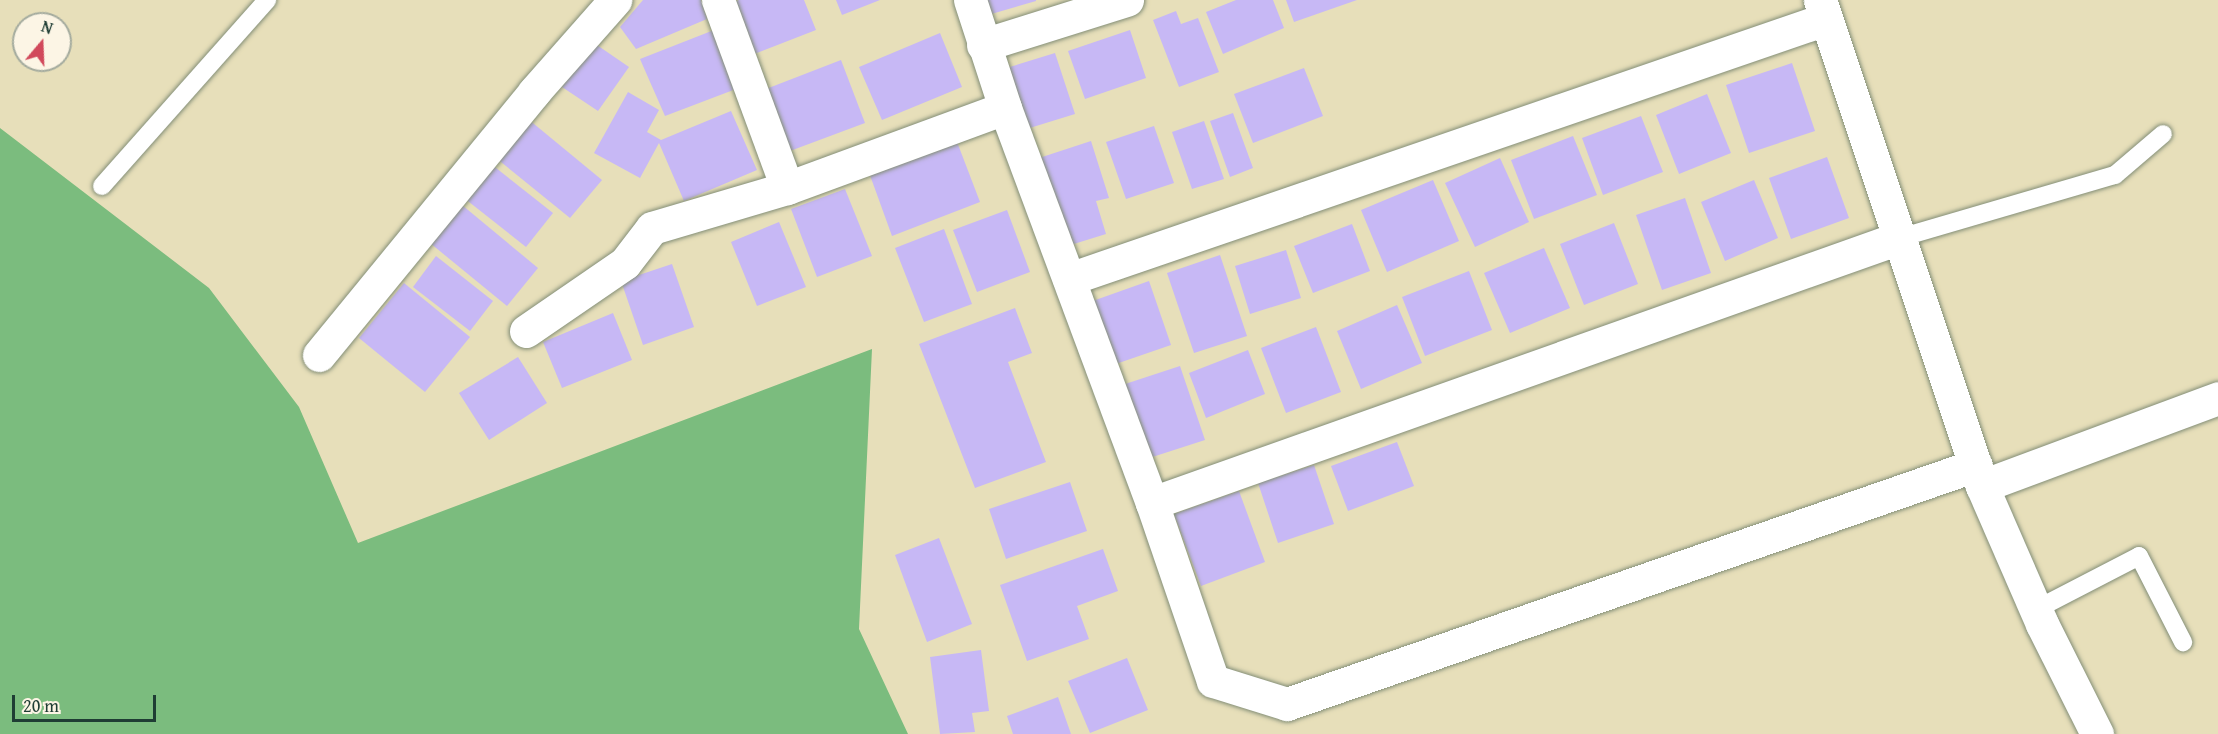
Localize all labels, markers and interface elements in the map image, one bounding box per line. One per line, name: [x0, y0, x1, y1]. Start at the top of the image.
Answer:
north arrow: [12, 12, 72, 72]
text: N: [38, 14, 56, 40]
scale bar: [15, 683, 159, 721]
text: 20 m: [23, 692, 59, 719]

